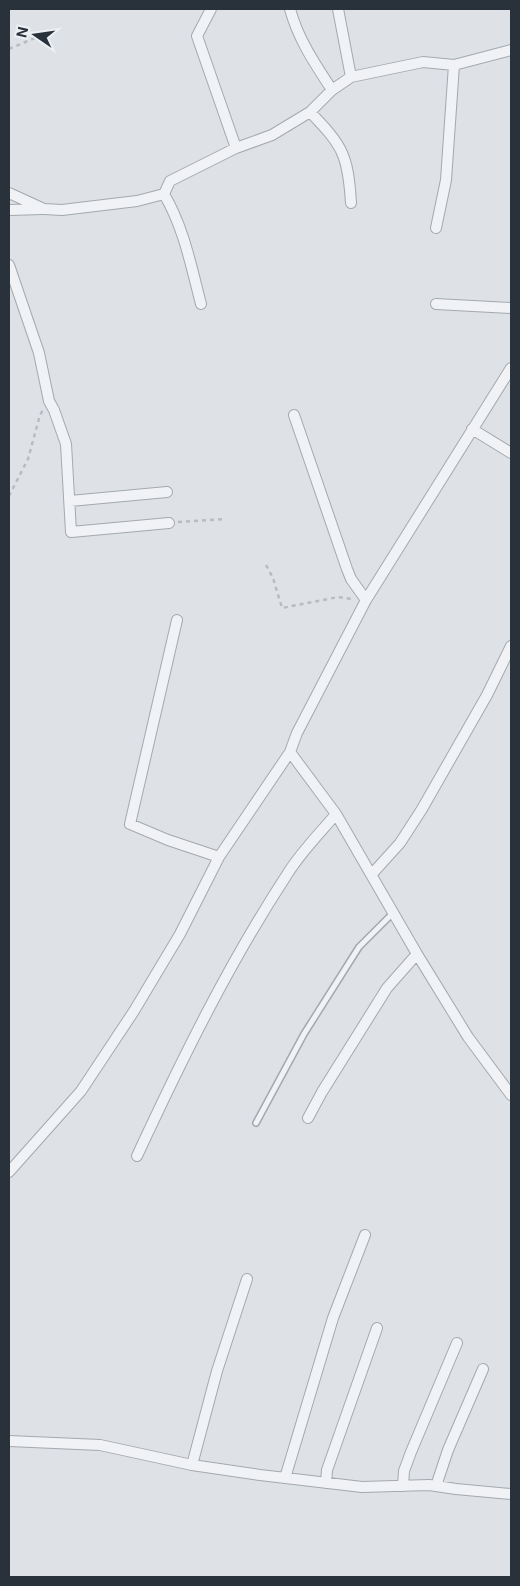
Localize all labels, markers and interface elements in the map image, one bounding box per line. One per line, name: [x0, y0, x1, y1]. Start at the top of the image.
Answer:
north arrow: [10, 10, 60, 60]
text: N: [12, 25, 31, 39]

